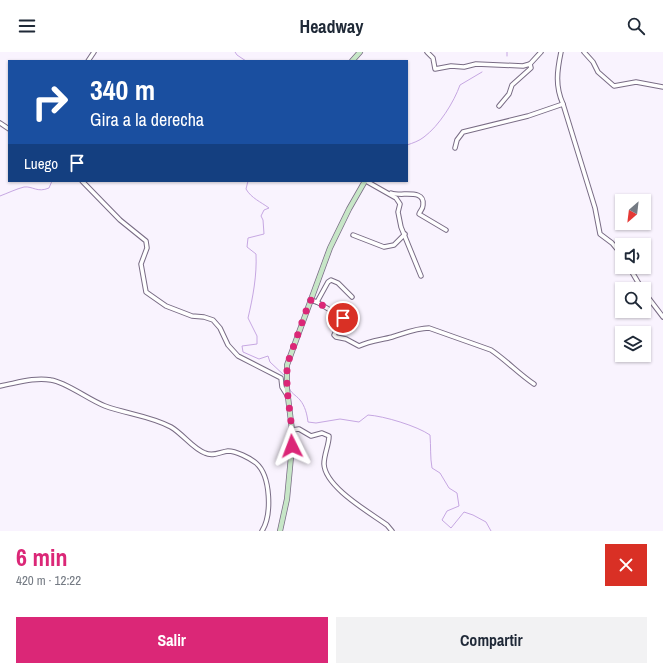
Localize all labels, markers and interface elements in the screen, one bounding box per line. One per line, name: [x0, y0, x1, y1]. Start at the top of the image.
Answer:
text: Headway: [300, 14, 364, 39]
icon: menu: [16, 15, 38, 37]
icon: search: [625, 15, 647, 37]
text: 340 m: [90, 71, 155, 109]
icon: right: [24, 76, 76, 128]
text: Gira a la derecha: [90, 107, 204, 132]
icon: arrive: [66, 152, 88, 174]
text: Luego: [24, 153, 58, 174]
north arrow: [615, 194, 651, 230]
map controls: [615, 194, 651, 362]
button: sound: [615, 238, 651, 274]
button: search: [615, 282, 651, 318]
pin: [326, 301, 360, 335]
icon: arrive: [332, 307, 354, 329]
button: layers: [615, 326, 651, 362]
position arrow: [271, 425, 313, 467]
text: 6 min: [16, 541, 67, 573]
button: close: [605, 544, 647, 586]
text: 420 m · 12:22: [16, 572, 81, 589]
button: Salir: [16, 617, 328, 663]
button: Compartir: [336, 617, 647, 663]

